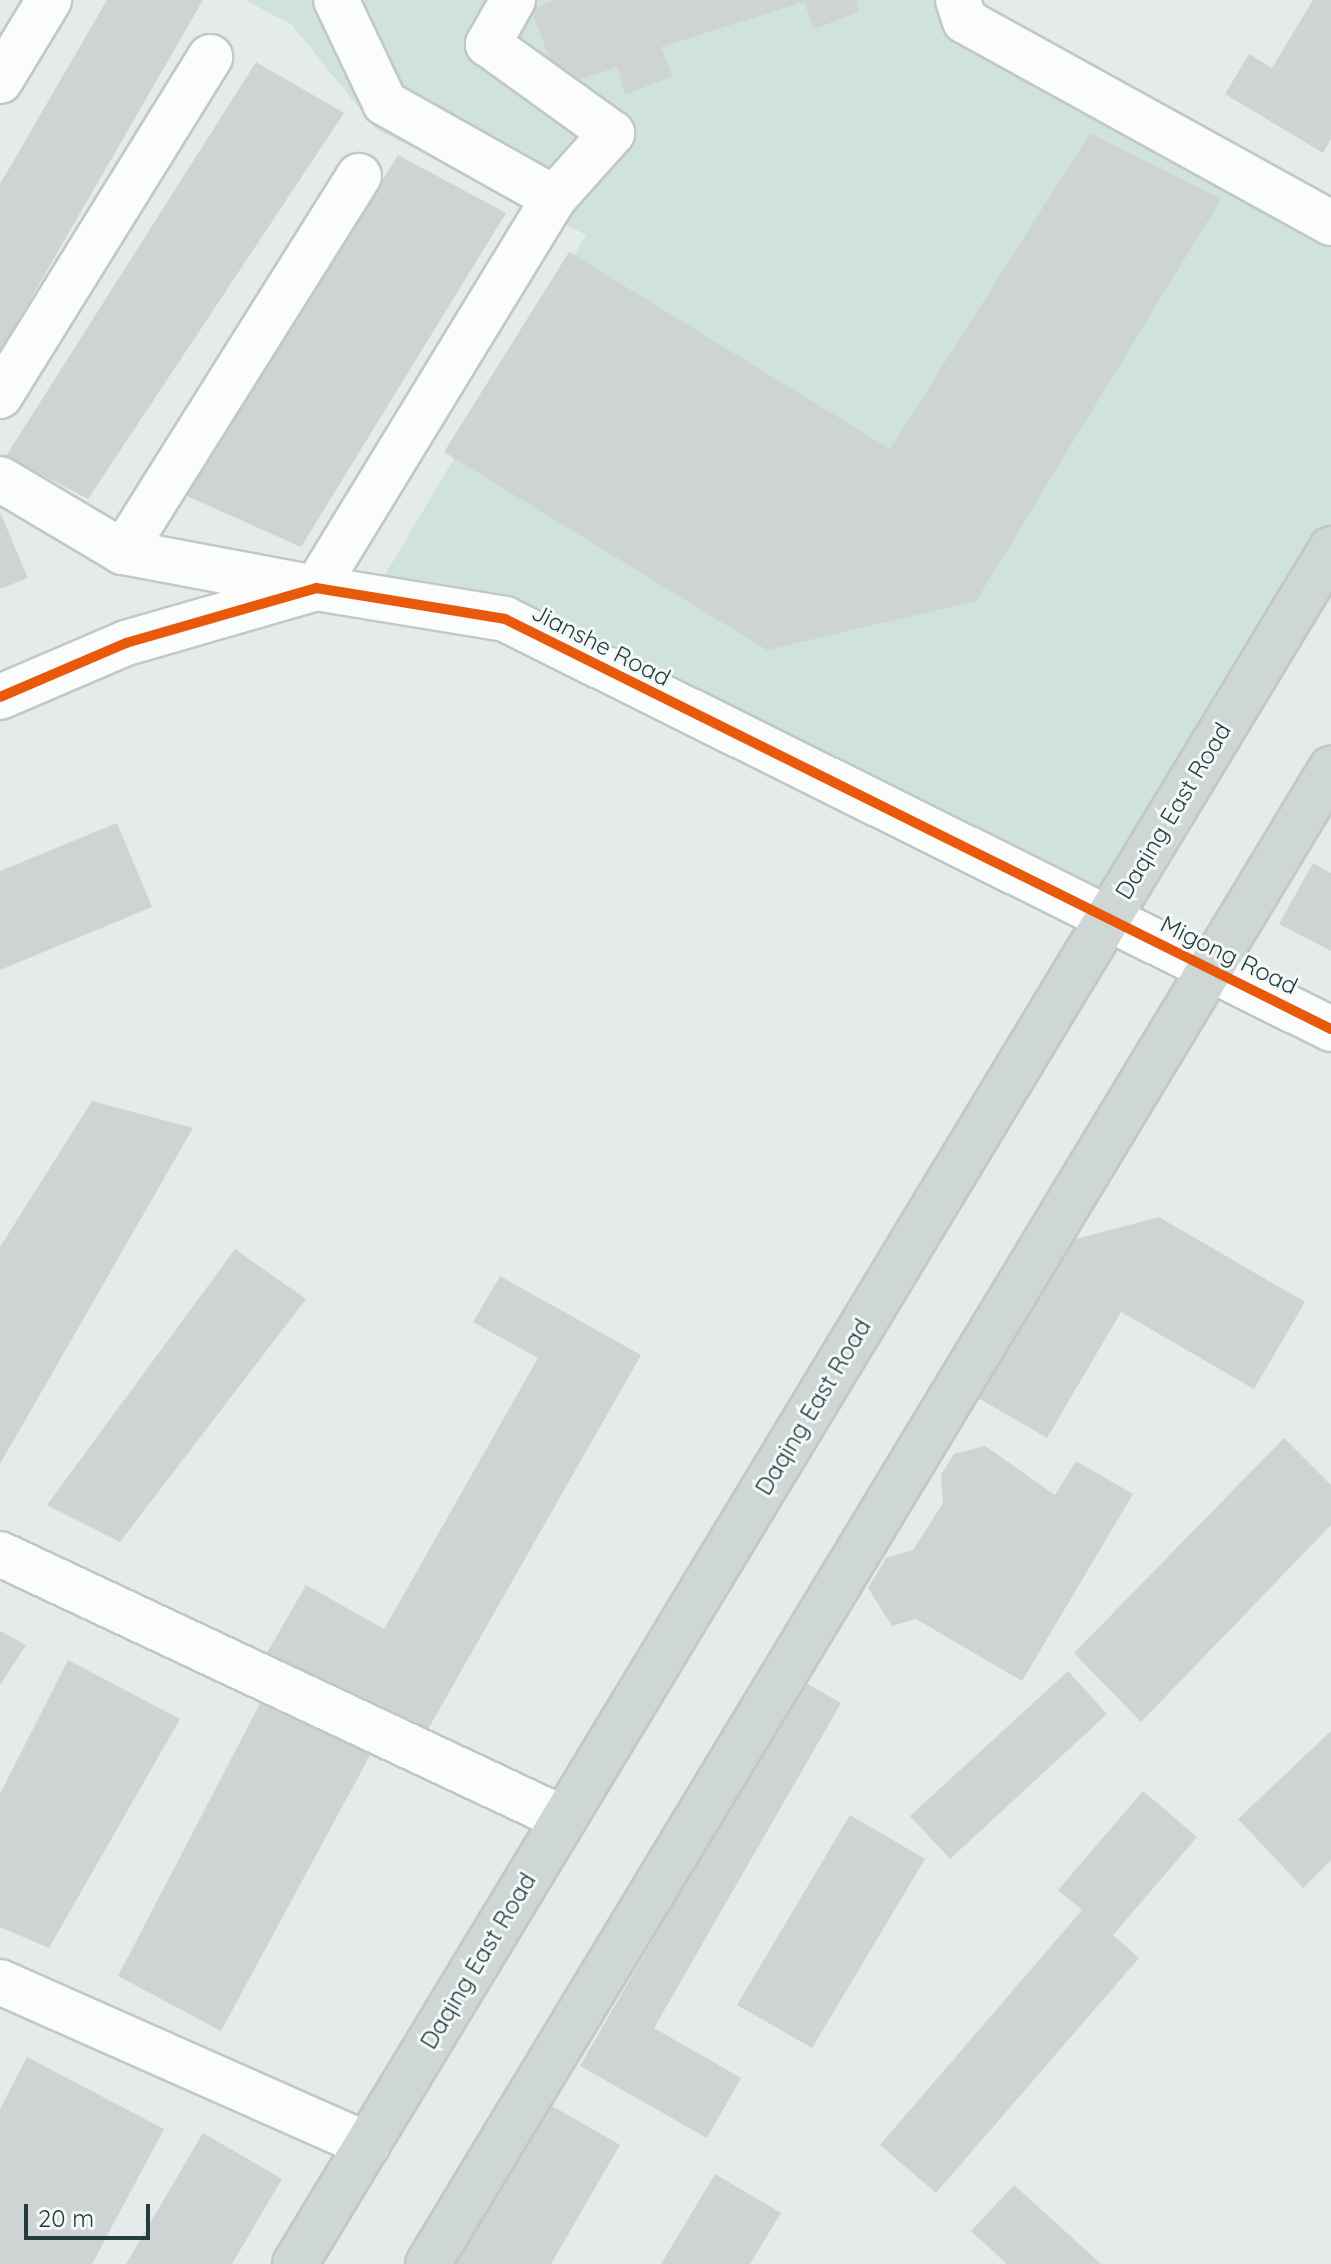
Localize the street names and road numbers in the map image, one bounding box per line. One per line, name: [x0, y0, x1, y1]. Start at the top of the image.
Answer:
street label: Jianshe Road: [527, 598, 675, 692]
street label: Daqing East Road: [1109, 718, 1237, 904]
street label: Migong Road: [1156, 909, 1302, 1001]
street label: Daqing East Road: [749, 1314, 877, 1500]
street label: Daqing East Road: [414, 1868, 542, 2054]

